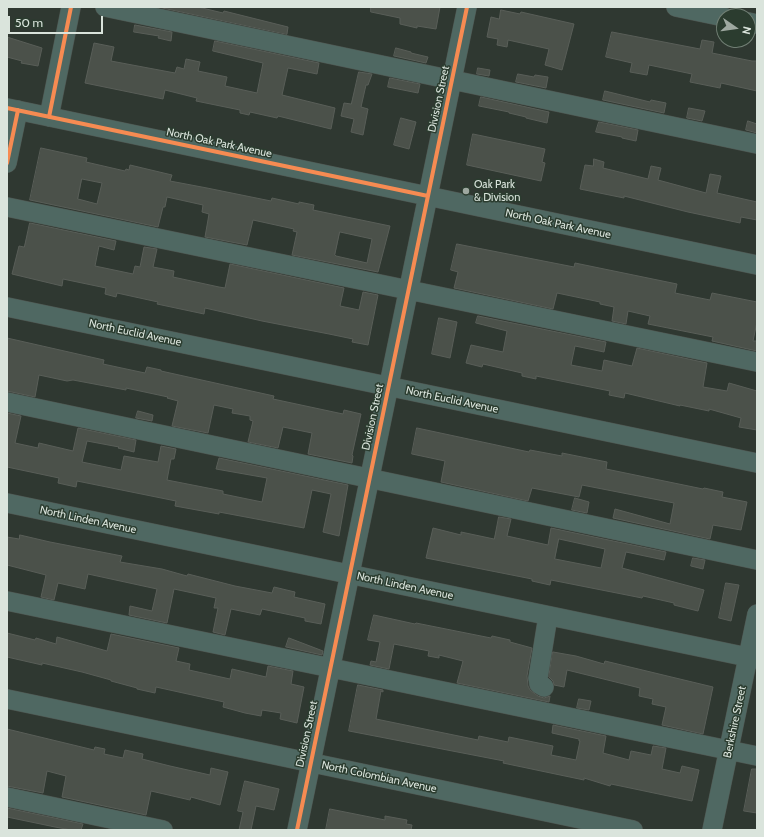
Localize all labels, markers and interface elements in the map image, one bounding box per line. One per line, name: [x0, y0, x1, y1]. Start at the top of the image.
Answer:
scale bar: [10, 8, 105, 34]
north arrow: [716, 8, 756, 48]
text: 50 m: [15, 15, 43, 30]
text: N: [739, 25, 754, 36]
street label: Division Street: [425, 64, 453, 134]
street label: North Oak Park Avenue: [165, 125, 273, 161]
place label: Oak Park & Division: [474, 178, 520, 204]
marker: Oak Park & Division: [461, 186, 471, 196]
street label: North Oak Park Avenue: [504, 206, 612, 242]
street label: North Euclid Avenue: [88, 317, 182, 349]
street label: Division Street: [359, 382, 387, 452]
street label: North Euclid Avenue: [405, 384, 499, 416]
street label: North Linden Avenue: [38, 503, 138, 537]
street label: North Linden Avenue: [355, 569, 455, 603]
street label: Berkshire Street: [721, 685, 749, 759]
street label: Division Street: [293, 699, 321, 769]
street label: North Colombian Avenue: [320, 758, 438, 796]

